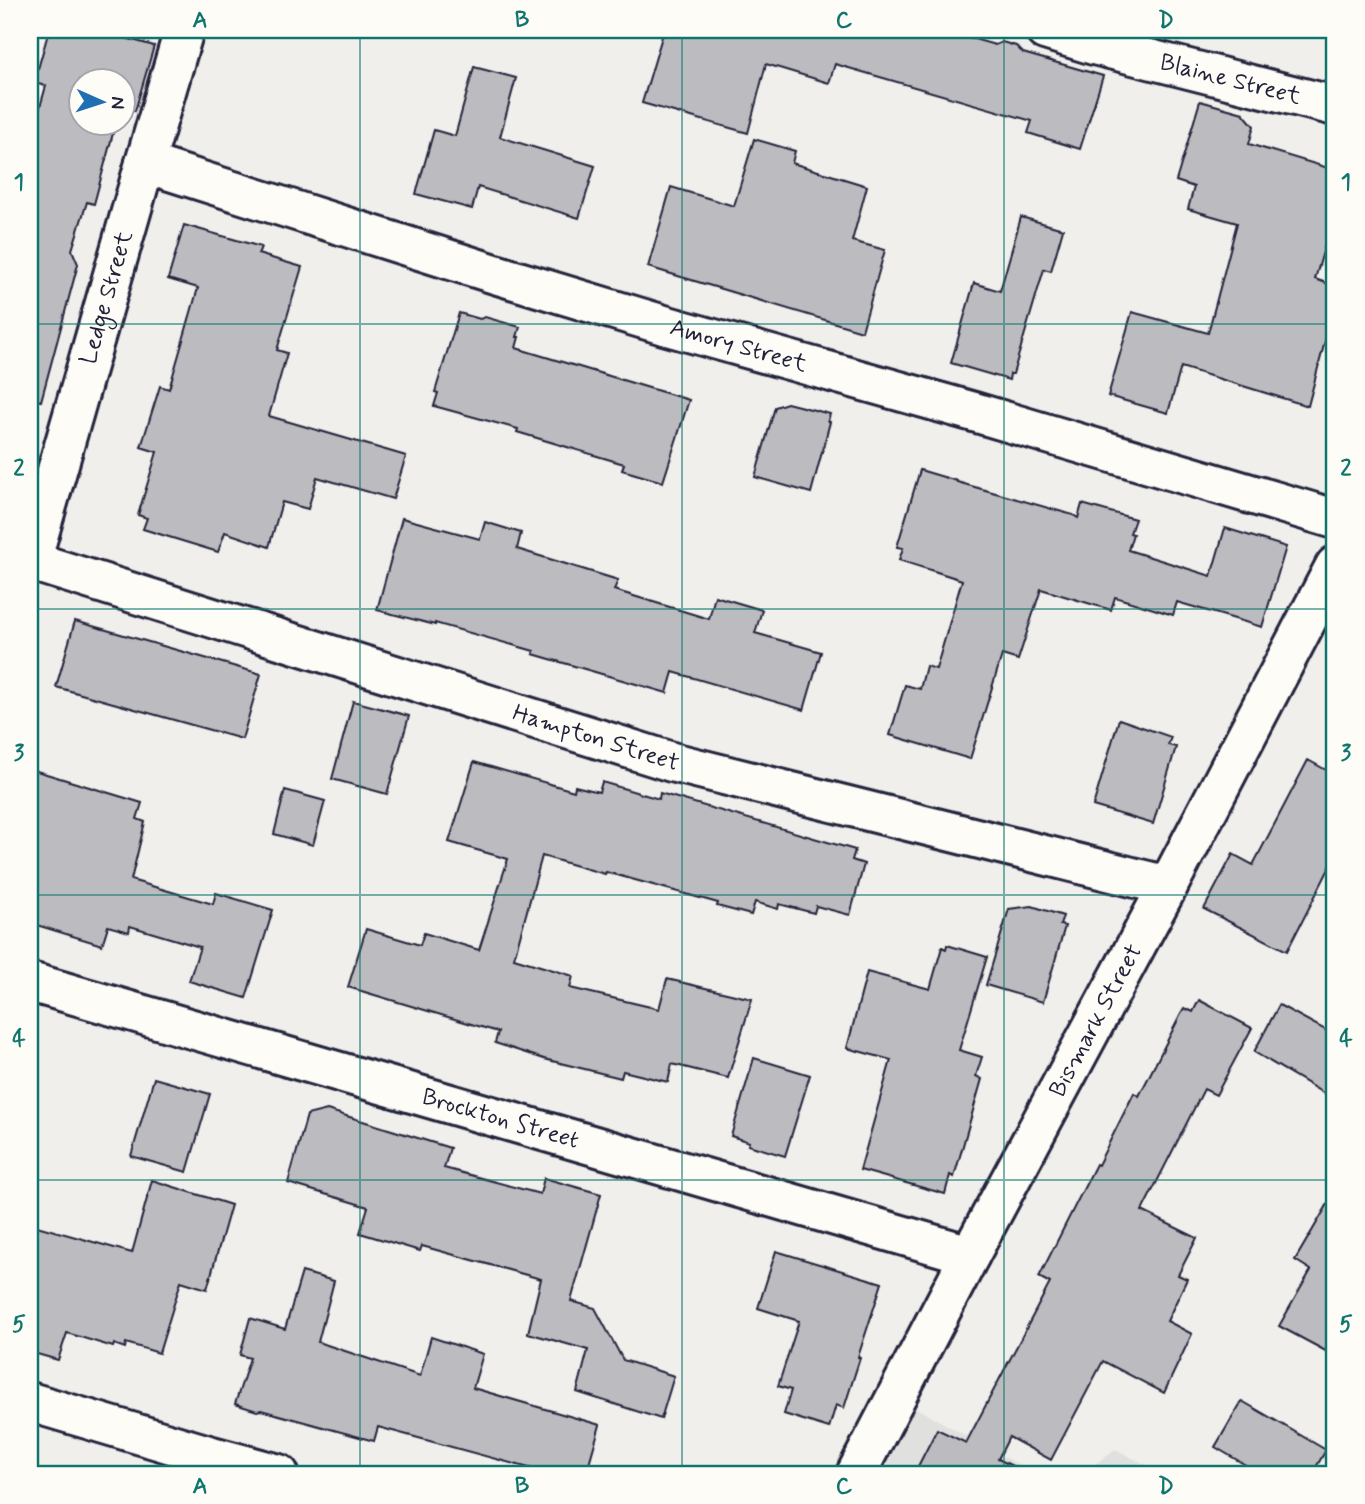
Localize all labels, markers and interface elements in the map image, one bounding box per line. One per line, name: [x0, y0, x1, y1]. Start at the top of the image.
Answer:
text: A: [192, 6, 208, 36]
text: B: [515, 6, 530, 36]
text: C: [836, 6, 853, 36]
text: D: [1158, 6, 1174, 36]
street label: Blaine Street: [1157, 47, 1304, 112]
north arrow: [66, 66, 136, 136]
text: N: [105, 96, 130, 110]
text: 1: [14, 168, 24, 198]
text: 1: [1341, 168, 1351, 198]
street label: Ledge Street: [73, 228, 140, 368]
street label: Amory Street: [666, 312, 810, 380]
text: 2: [13, 454, 25, 484]
text: 2: [1340, 454, 1352, 484]
street label: Hampton Street: [509, 697, 682, 779]
text: 3: [14, 739, 25, 769]
text: 3: [1341, 739, 1352, 769]
street label: Bismark Street: [1042, 939, 1150, 1102]
text: 4: [12, 1024, 26, 1054]
text: 4: [1339, 1024, 1353, 1054]
street label: Brockton Street: [418, 1081, 583, 1156]
text: 5: [12, 1310, 26, 1340]
text: 5: [1339, 1310, 1353, 1340]
text: A: [192, 1472, 208, 1502]
text: B: [515, 1472, 530, 1502]
text: C: [836, 1472, 853, 1502]
text: D: [1158, 1472, 1174, 1502]

